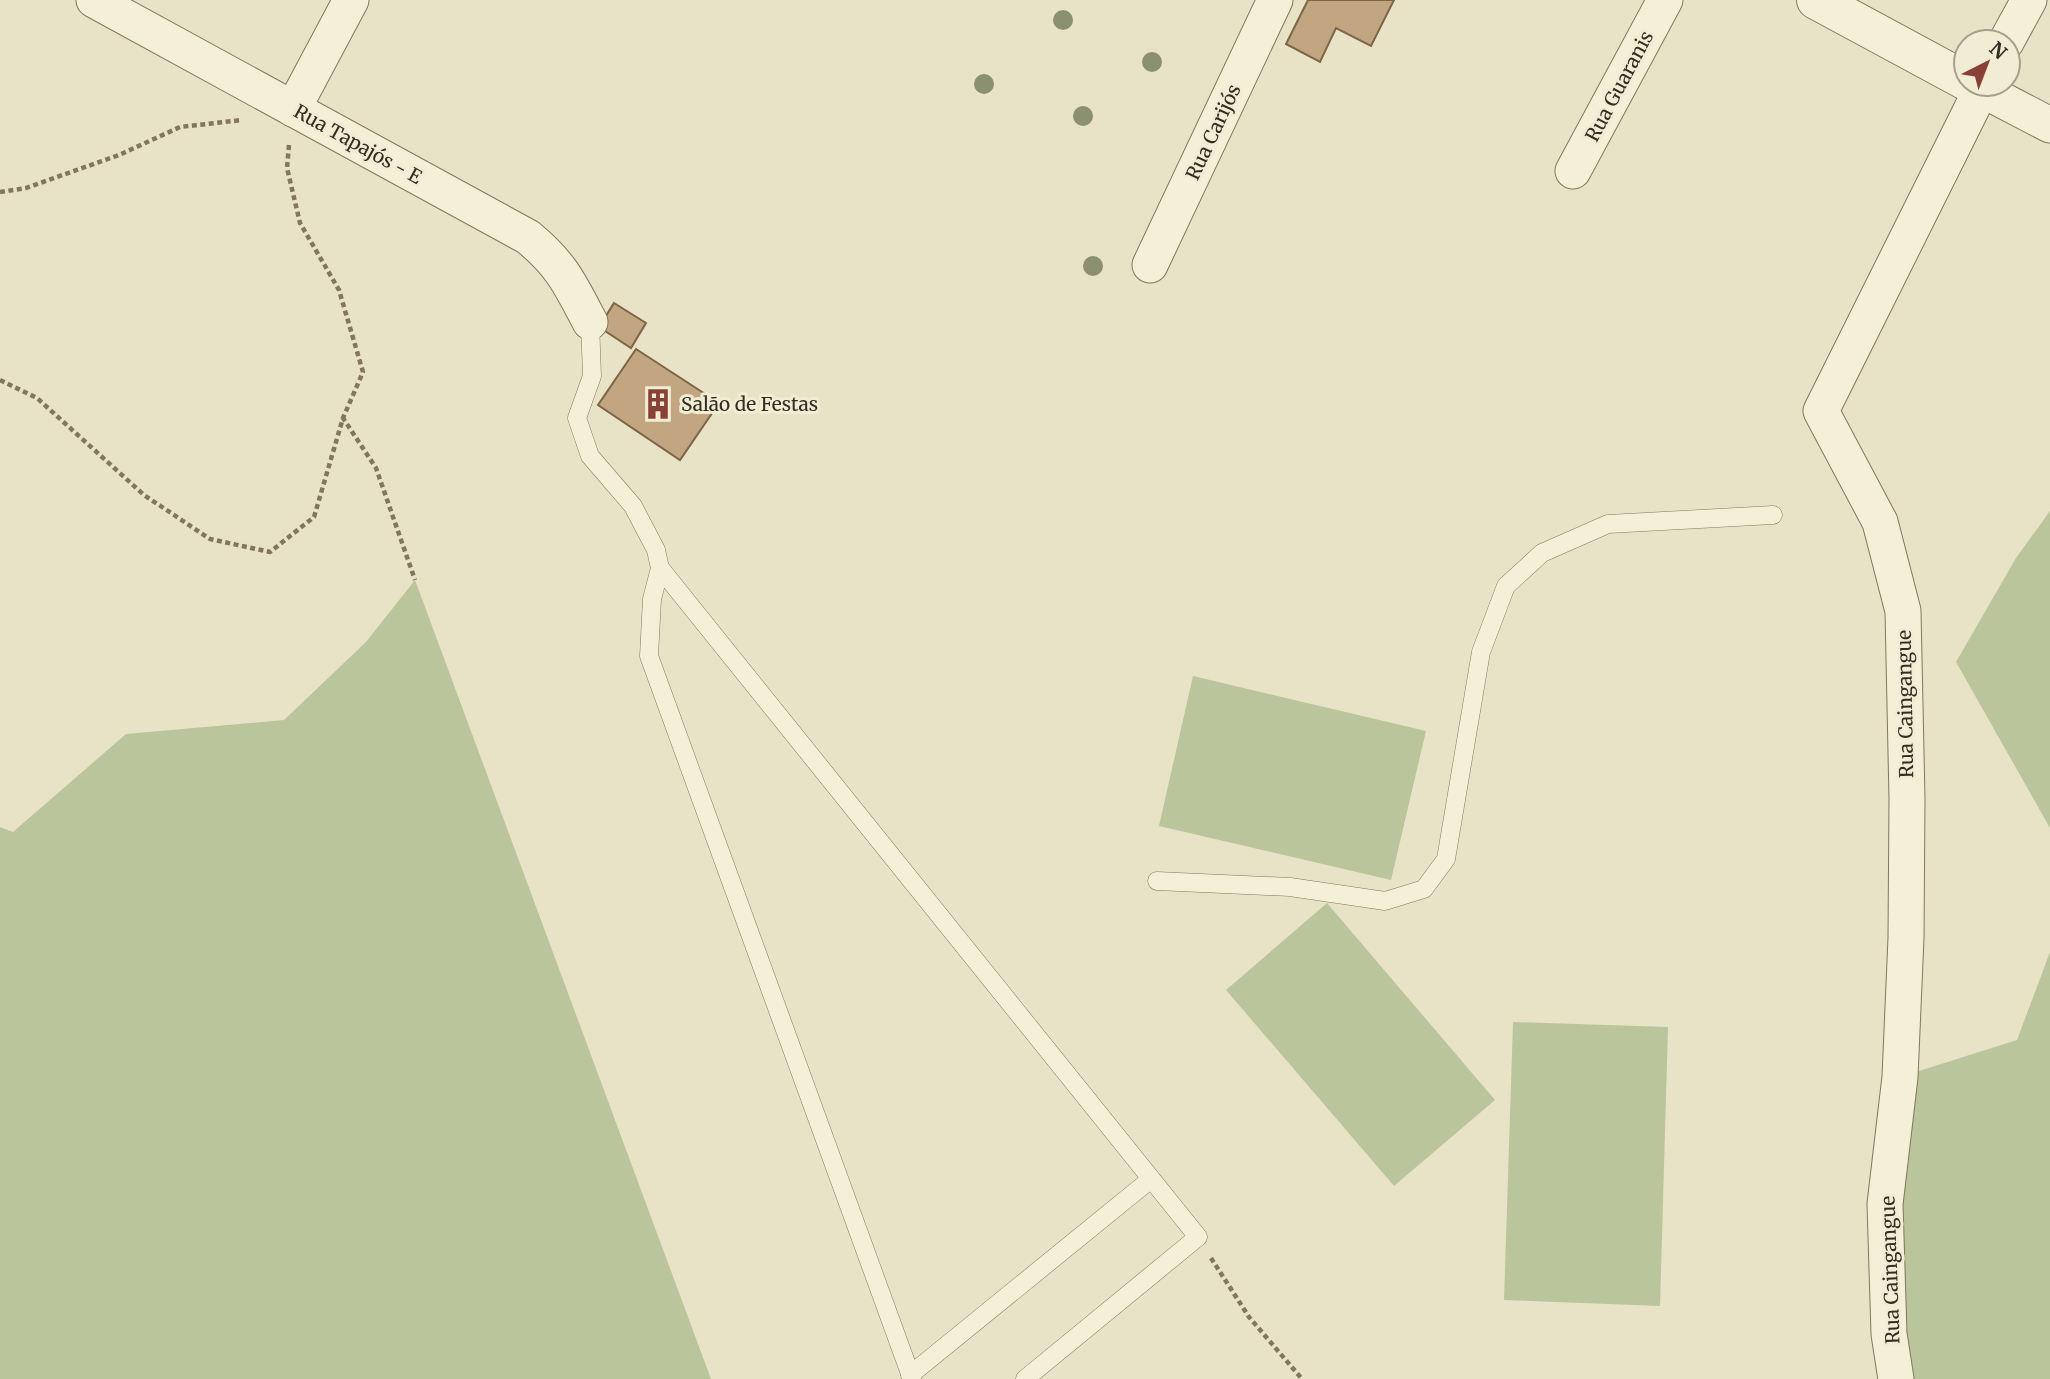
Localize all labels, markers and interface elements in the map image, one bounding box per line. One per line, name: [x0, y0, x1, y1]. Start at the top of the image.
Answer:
street label: Rua Guaranis: [1580, 27, 1658, 145]
north arrow: [1952, 28, 2022, 98]
text: N: [1985, 36, 2012, 64]
street label: Rua Carijós: [1180, 80, 1246, 184]
street label: Rua Tapajós - E: [290, 99, 426, 189]
building icon: Salão de Festas: [641, 387, 675, 421]
place label: Salão de Festas: [681, 392, 818, 416]
street label: Rua Caingangue: [1892, 630, 1918, 778]
street label: Rua Caingangue: [1875, 1195, 1905, 1345]

